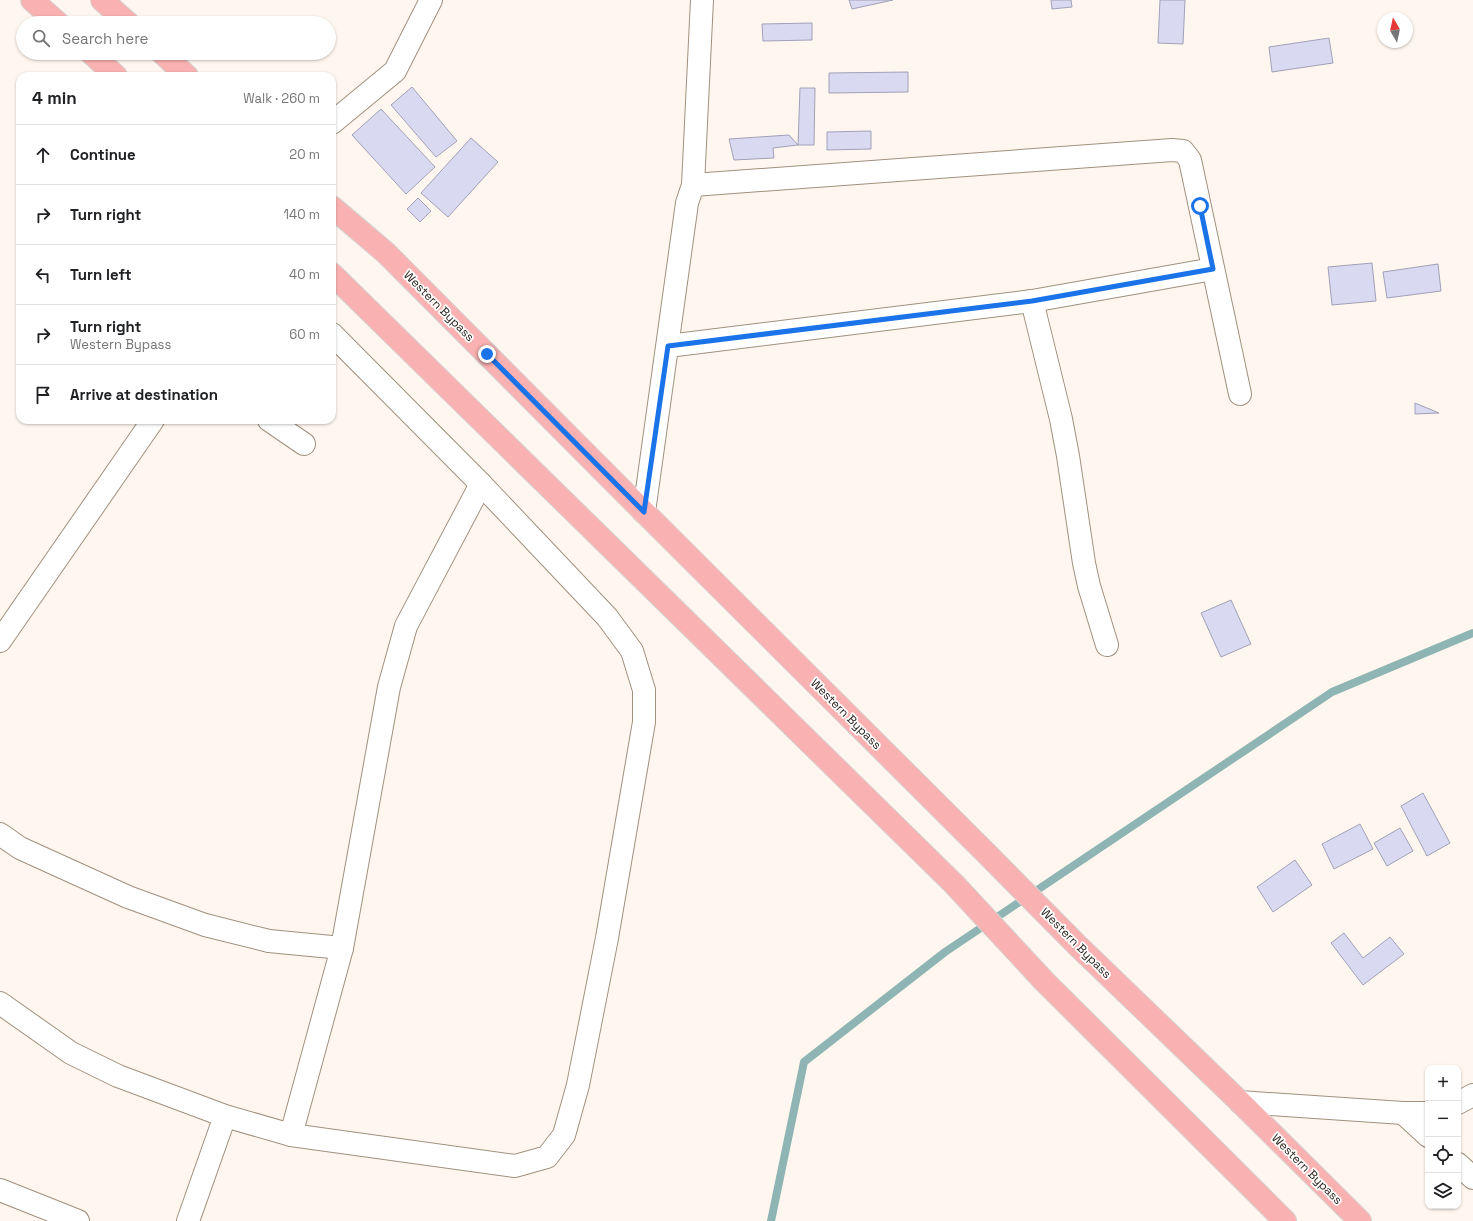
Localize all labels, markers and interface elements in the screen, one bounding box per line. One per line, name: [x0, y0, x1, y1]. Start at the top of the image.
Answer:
north arrow: [1377, 12, 1413, 48]
search box: [16, 16, 336, 60]
icon: search: [30, 27, 52, 49]
text: Search here: [62, 29, 148, 48]
text: 4 min: [32, 87, 77, 109]
text: Walk · 260 m: [243, 90, 320, 107]
icon: ahead: [32, 144, 54, 166]
text: Continue: [70, 145, 136, 164]
text: 20 m: [289, 146, 320, 163]
route start: [1191, 197, 1209, 215]
icon: right: [32, 204, 54, 226]
text: Turn right: [70, 205, 141, 224]
text: 140 m: [284, 206, 320, 223]
icon: left: [32, 264, 54, 286]
text: Turn left: [70, 265, 132, 284]
text: 40 m: [289, 266, 320, 283]
street label: Western Bypass: [400, 267, 478, 345]
text: Turn right: [70, 317, 141, 336]
icon: right: [32, 324, 54, 346]
text: 60 m: [289, 326, 320, 343]
text: Western Bypass: [70, 336, 171, 353]
route end: [478, 345, 496, 363]
icon: arrive: [32, 384, 54, 406]
text: Arrive at destination: [70, 385, 218, 404]
street label: Western Bypass: [807, 675, 885, 753]
street label: Western Bypass: [1037, 904, 1115, 982]
map controls: [1425, 1065, 1461, 1209]
button: +: [1425, 1065, 1461, 1101]
button: −: [1425, 1101, 1461, 1137]
street label: Western Bypass: [1268, 1130, 1346, 1208]
button: locate: [1425, 1137, 1461, 1173]
button: layers: [1425, 1173, 1461, 1209]

